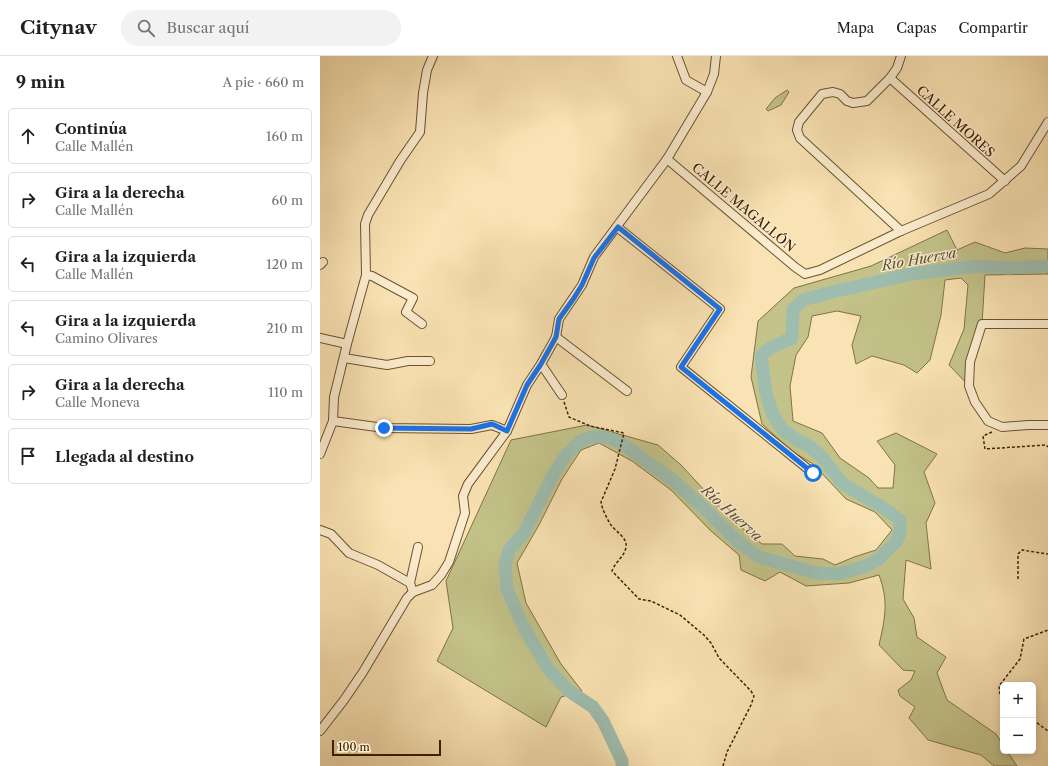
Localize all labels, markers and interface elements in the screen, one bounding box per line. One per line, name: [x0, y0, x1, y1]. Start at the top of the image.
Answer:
search box: [121, 10, 401, 46]
text: Citynav: [20, 16, 97, 39]
icon: search: [135, 17, 157, 39]
text: Buscar aquí: [167, 18, 249, 37]
text: Mapa: [837, 19, 874, 37]
text: Capas: [896, 19, 937, 37]
text: Compartir: [959, 19, 1028, 37]
text: 9 min: [16, 72, 65, 92]
text: A pie · 660 m: [223, 74, 304, 90]
street label: CALLE MORES: [914, 82, 998, 160]
text: Continúa: [55, 119, 127, 138]
icon: ahead: [17, 125, 39, 147]
text: 160 m: [266, 128, 303, 144]
text: Calle Mallén: [55, 138, 133, 154]
street label: CALLE MAGALLÓN: [689, 159, 799, 255]
text: Gira a la derecha: [55, 183, 185, 202]
icon: right: [17, 189, 39, 211]
text: 60 m: [272, 192, 303, 208]
text: Calle Mallén: [55, 202, 133, 218]
water label: Río Huerva: [879, 243, 958, 275]
text: Gira a la izquierda: [55, 247, 196, 266]
icon: left: [17, 253, 39, 275]
text: 120 m: [266, 256, 303, 272]
text: Calle Mallén: [55, 266, 133, 282]
text: Gira a la izquierda: [55, 311, 196, 330]
icon: left: [17, 317, 39, 339]
text: 210 m: [266, 320, 303, 336]
text: Camino Olivares: [55, 330, 158, 346]
text: Gira a la derecha: [55, 375, 185, 394]
icon: right: [17, 381, 39, 403]
text: 110 m: [268, 384, 303, 400]
text: Calle Moneva: [55, 394, 140, 410]
route end: [375, 419, 393, 437]
icon: arrive: [17, 445, 39, 467]
text: Llegada al destino: [55, 447, 194, 466]
route start: [804, 464, 822, 482]
water label: Río Huerva: [697, 480, 767, 545]
map controls: [1000, 682, 1036, 754]
button: +: [1000, 682, 1036, 718]
button: −: [1000, 718, 1036, 754]
scale bar: [332, 738, 441, 757]
text: 100 m: [338, 740, 370, 754]

